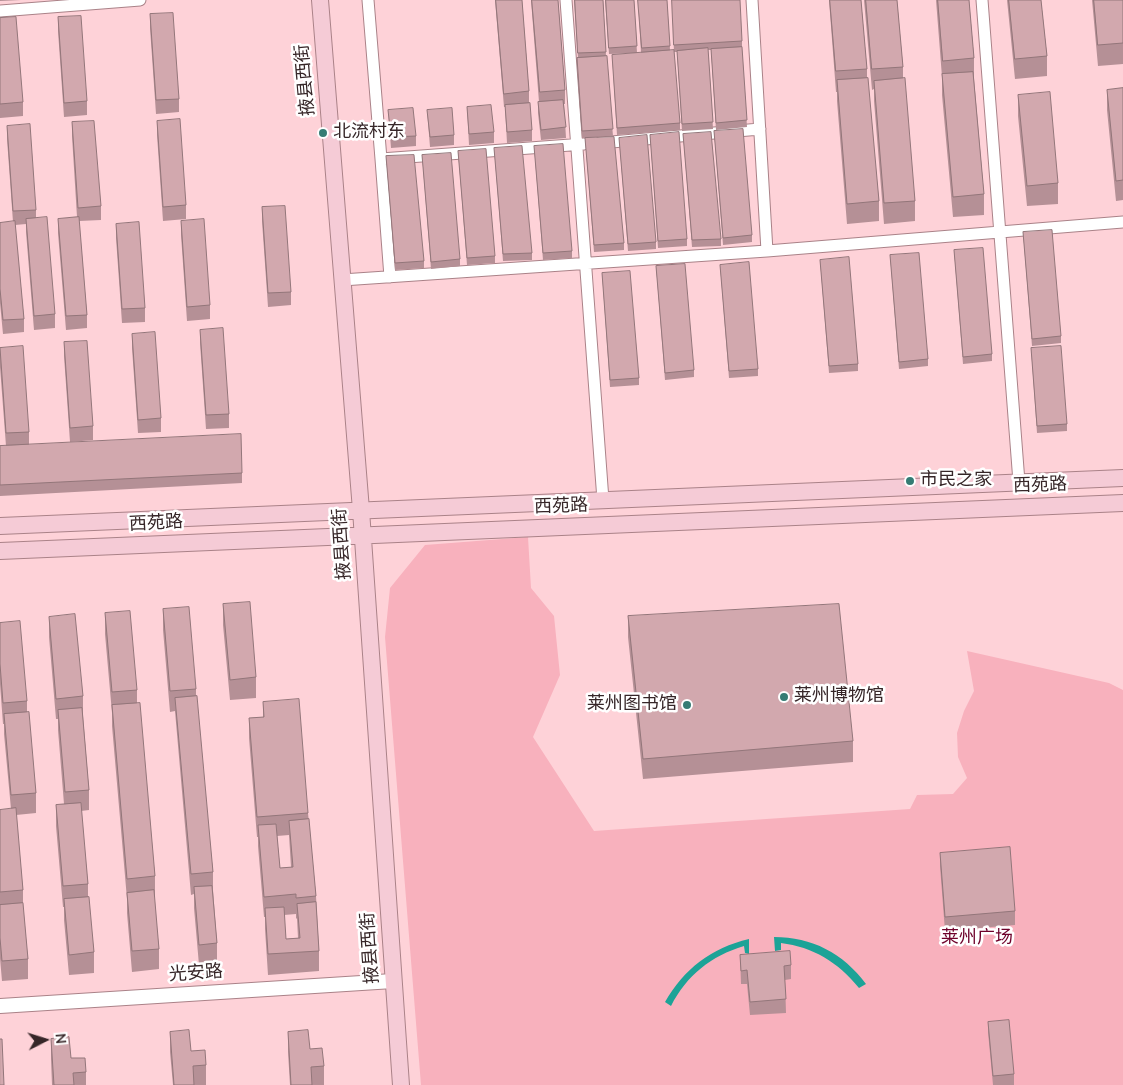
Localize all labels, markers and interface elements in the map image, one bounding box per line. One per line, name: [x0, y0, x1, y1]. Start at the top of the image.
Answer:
street label: 掖县西街: [292, 43, 320, 117]
place label: 北流村东: [333, 122, 405, 144]
marker: 北流村东: [317, 127, 329, 139]
place label: 市民之家: [920, 470, 992, 492]
street label: 西苑路: [1013, 474, 1067, 498]
marker: 市民之家: [904, 475, 916, 487]
street label: 西苑路: [534, 495, 588, 519]
street label: 掖县西街: [330, 507, 356, 581]
street label: 西苑路: [128, 512, 184, 536]
place label: 莱州博物馆: [794, 686, 884, 708]
marker: 莱州博物馆: [778, 691, 790, 703]
place label: 莱州图书馆: [587, 694, 677, 716]
marker: 莱州图书馆: [681, 699, 693, 711]
street label: 掖县西街: [358, 911, 384, 985]
park label: 莱州广场: [941, 928, 1013, 950]
street label: 光安路: [168, 961, 224, 987]
north arrow: [20, 1015, 70, 1065]
text: N: [51, 1033, 70, 1045]

